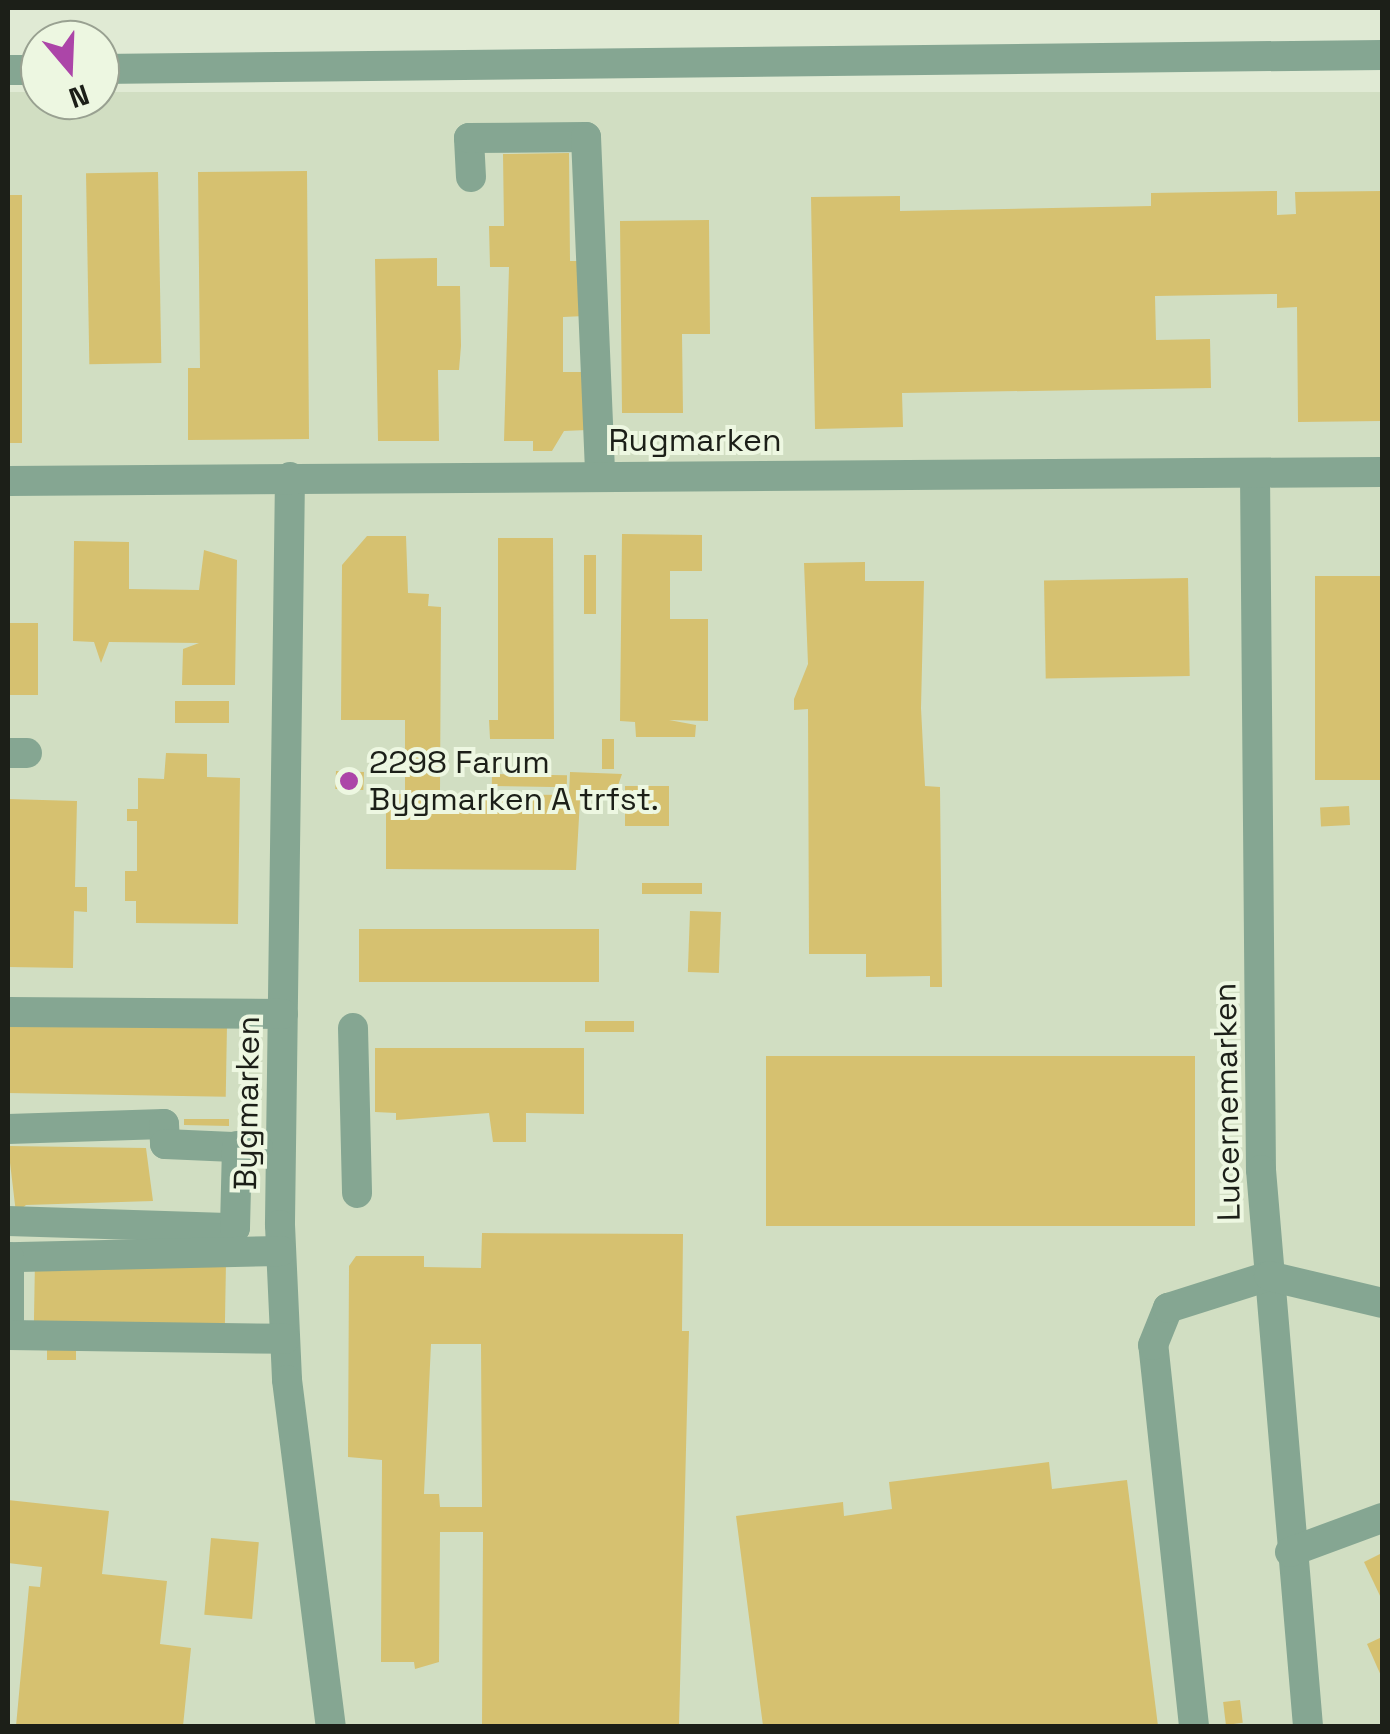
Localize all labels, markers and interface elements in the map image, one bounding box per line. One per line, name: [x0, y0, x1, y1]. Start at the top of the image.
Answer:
north arrow: [20, 20, 120, 120]
text: N: [64, 76, 94, 117]
street label: Rugmarken: [608, 421, 782, 459]
place label: 2298 Farum Bygmarken A trfst.: [369, 744, 660, 819]
marker: 2298 Farum Bygmarken A trfst.: [338, 770, 360, 792]
street label: Lucernemarken: [1206, 982, 1248, 1222]
street label: Bygmarken: [226, 1016, 268, 1190]

